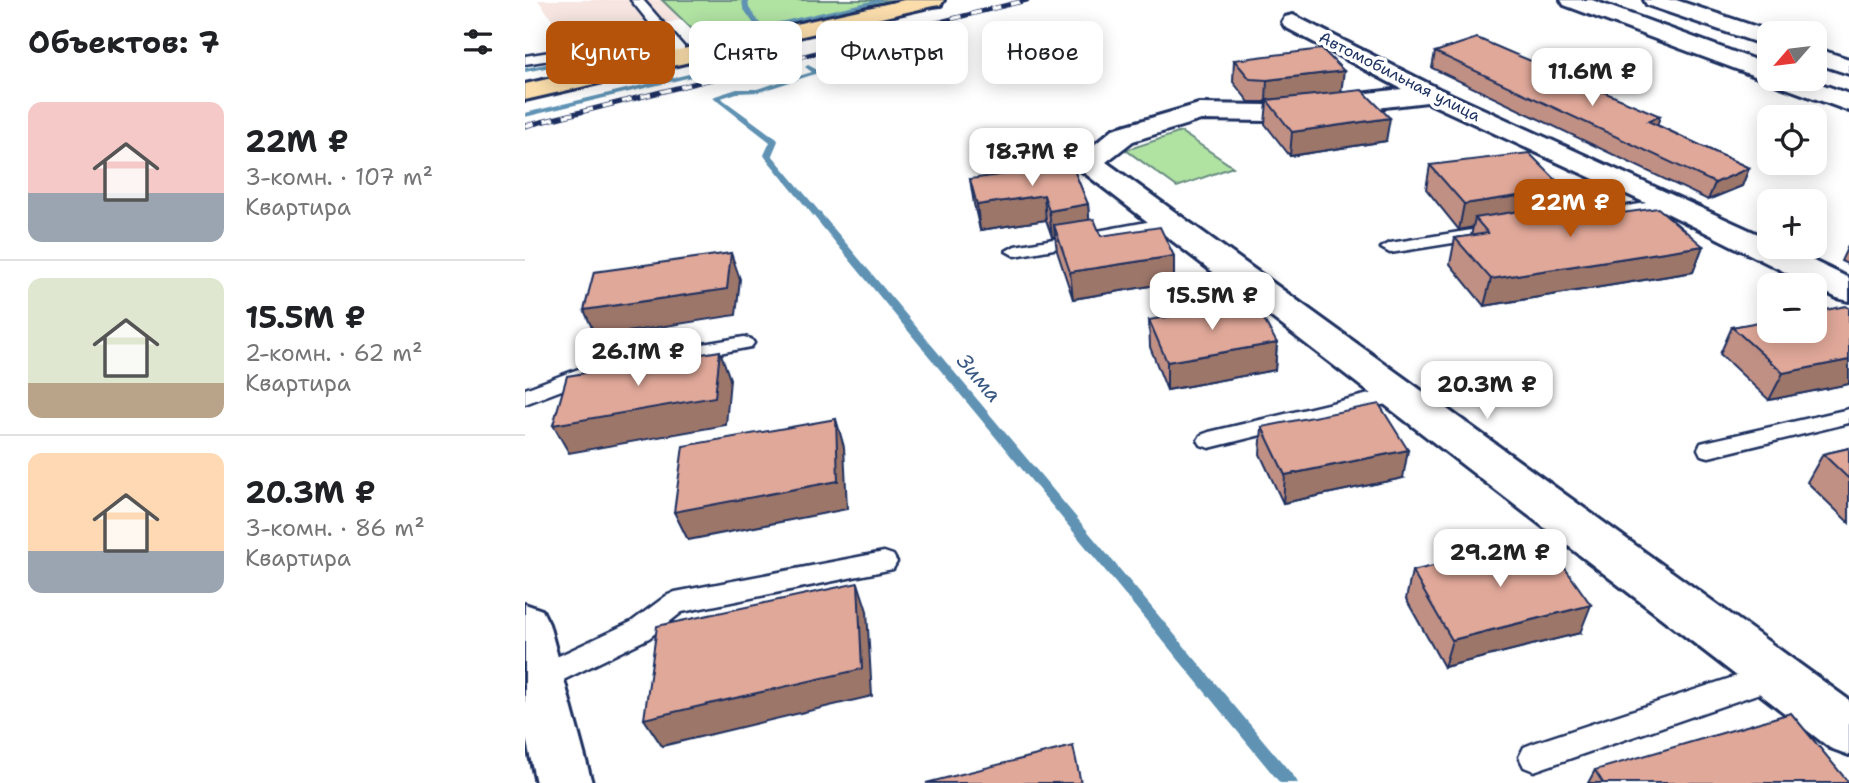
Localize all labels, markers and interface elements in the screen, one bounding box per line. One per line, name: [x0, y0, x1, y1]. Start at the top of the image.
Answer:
chip: Купить: [546, 21, 675, 84]
chip: Снять: [689, 21, 802, 84]
chip: Фильтры: [816, 21, 968, 84]
chip: Новое: [982, 21, 1103, 84]
north arrow: [1757, 21, 1827, 91]
map controls: [1757, 21, 1827, 343]
text: Объектов: 7: [28, 22, 220, 63]
icon: filters: [459, 23, 497, 61]
street label: Автомобильная улица: [1316, 27, 1484, 126]
pin: 11.6M ₽: [1527, 48, 1657, 108]
text: 11.6M ₽: [1547, 56, 1637, 86]
button: locate: [1757, 105, 1827, 175]
text: 22M ₽: [245, 121, 349, 162]
pin: 18.7M ₽: [967, 128, 1097, 188]
icon: home: [84, 130, 168, 214]
text: 18.7M ₽: [985, 136, 1079, 166]
text: 3-комн. · 107 m²: [245, 162, 433, 192]
pin: 22M ₽: [1521, 180, 1619, 239]
text: 22M ₽: [1530, 187, 1610, 217]
button: +: [1757, 189, 1827, 259]
text: Квартира: [245, 192, 351, 222]
pin: 15.5M ₽: [1147, 272, 1277, 332]
button: −: [1757, 273, 1827, 343]
text: 15.5M ₽: [1166, 280, 1258, 310]
text: 15.5M ₽: [245, 297, 366, 338]
icon: home: [84, 306, 168, 390]
pin: 26.1M ₽: [573, 328, 703, 388]
text: 26.1M ₽: [591, 336, 685, 366]
text: 2-комн. · 62 m²: [245, 338, 423, 368]
water label: Зима: [950, 348, 1008, 408]
pin: 20.3M ₽: [1422, 362, 1552, 421]
text: Квартира: [245, 368, 351, 398]
text: 20.3M ₽: [1437, 369, 1537, 399]
text: 20.3M ₽: [245, 472, 376, 513]
icon: home: [84, 481, 168, 565]
text: 3-комн. · 86 m²: [245, 513, 425, 543]
pin: 29.2M ₽: [1435, 530, 1565, 589]
text: 29.2M ₽: [1450, 537, 1550, 567]
text: Квартира: [245, 543, 351, 573]

